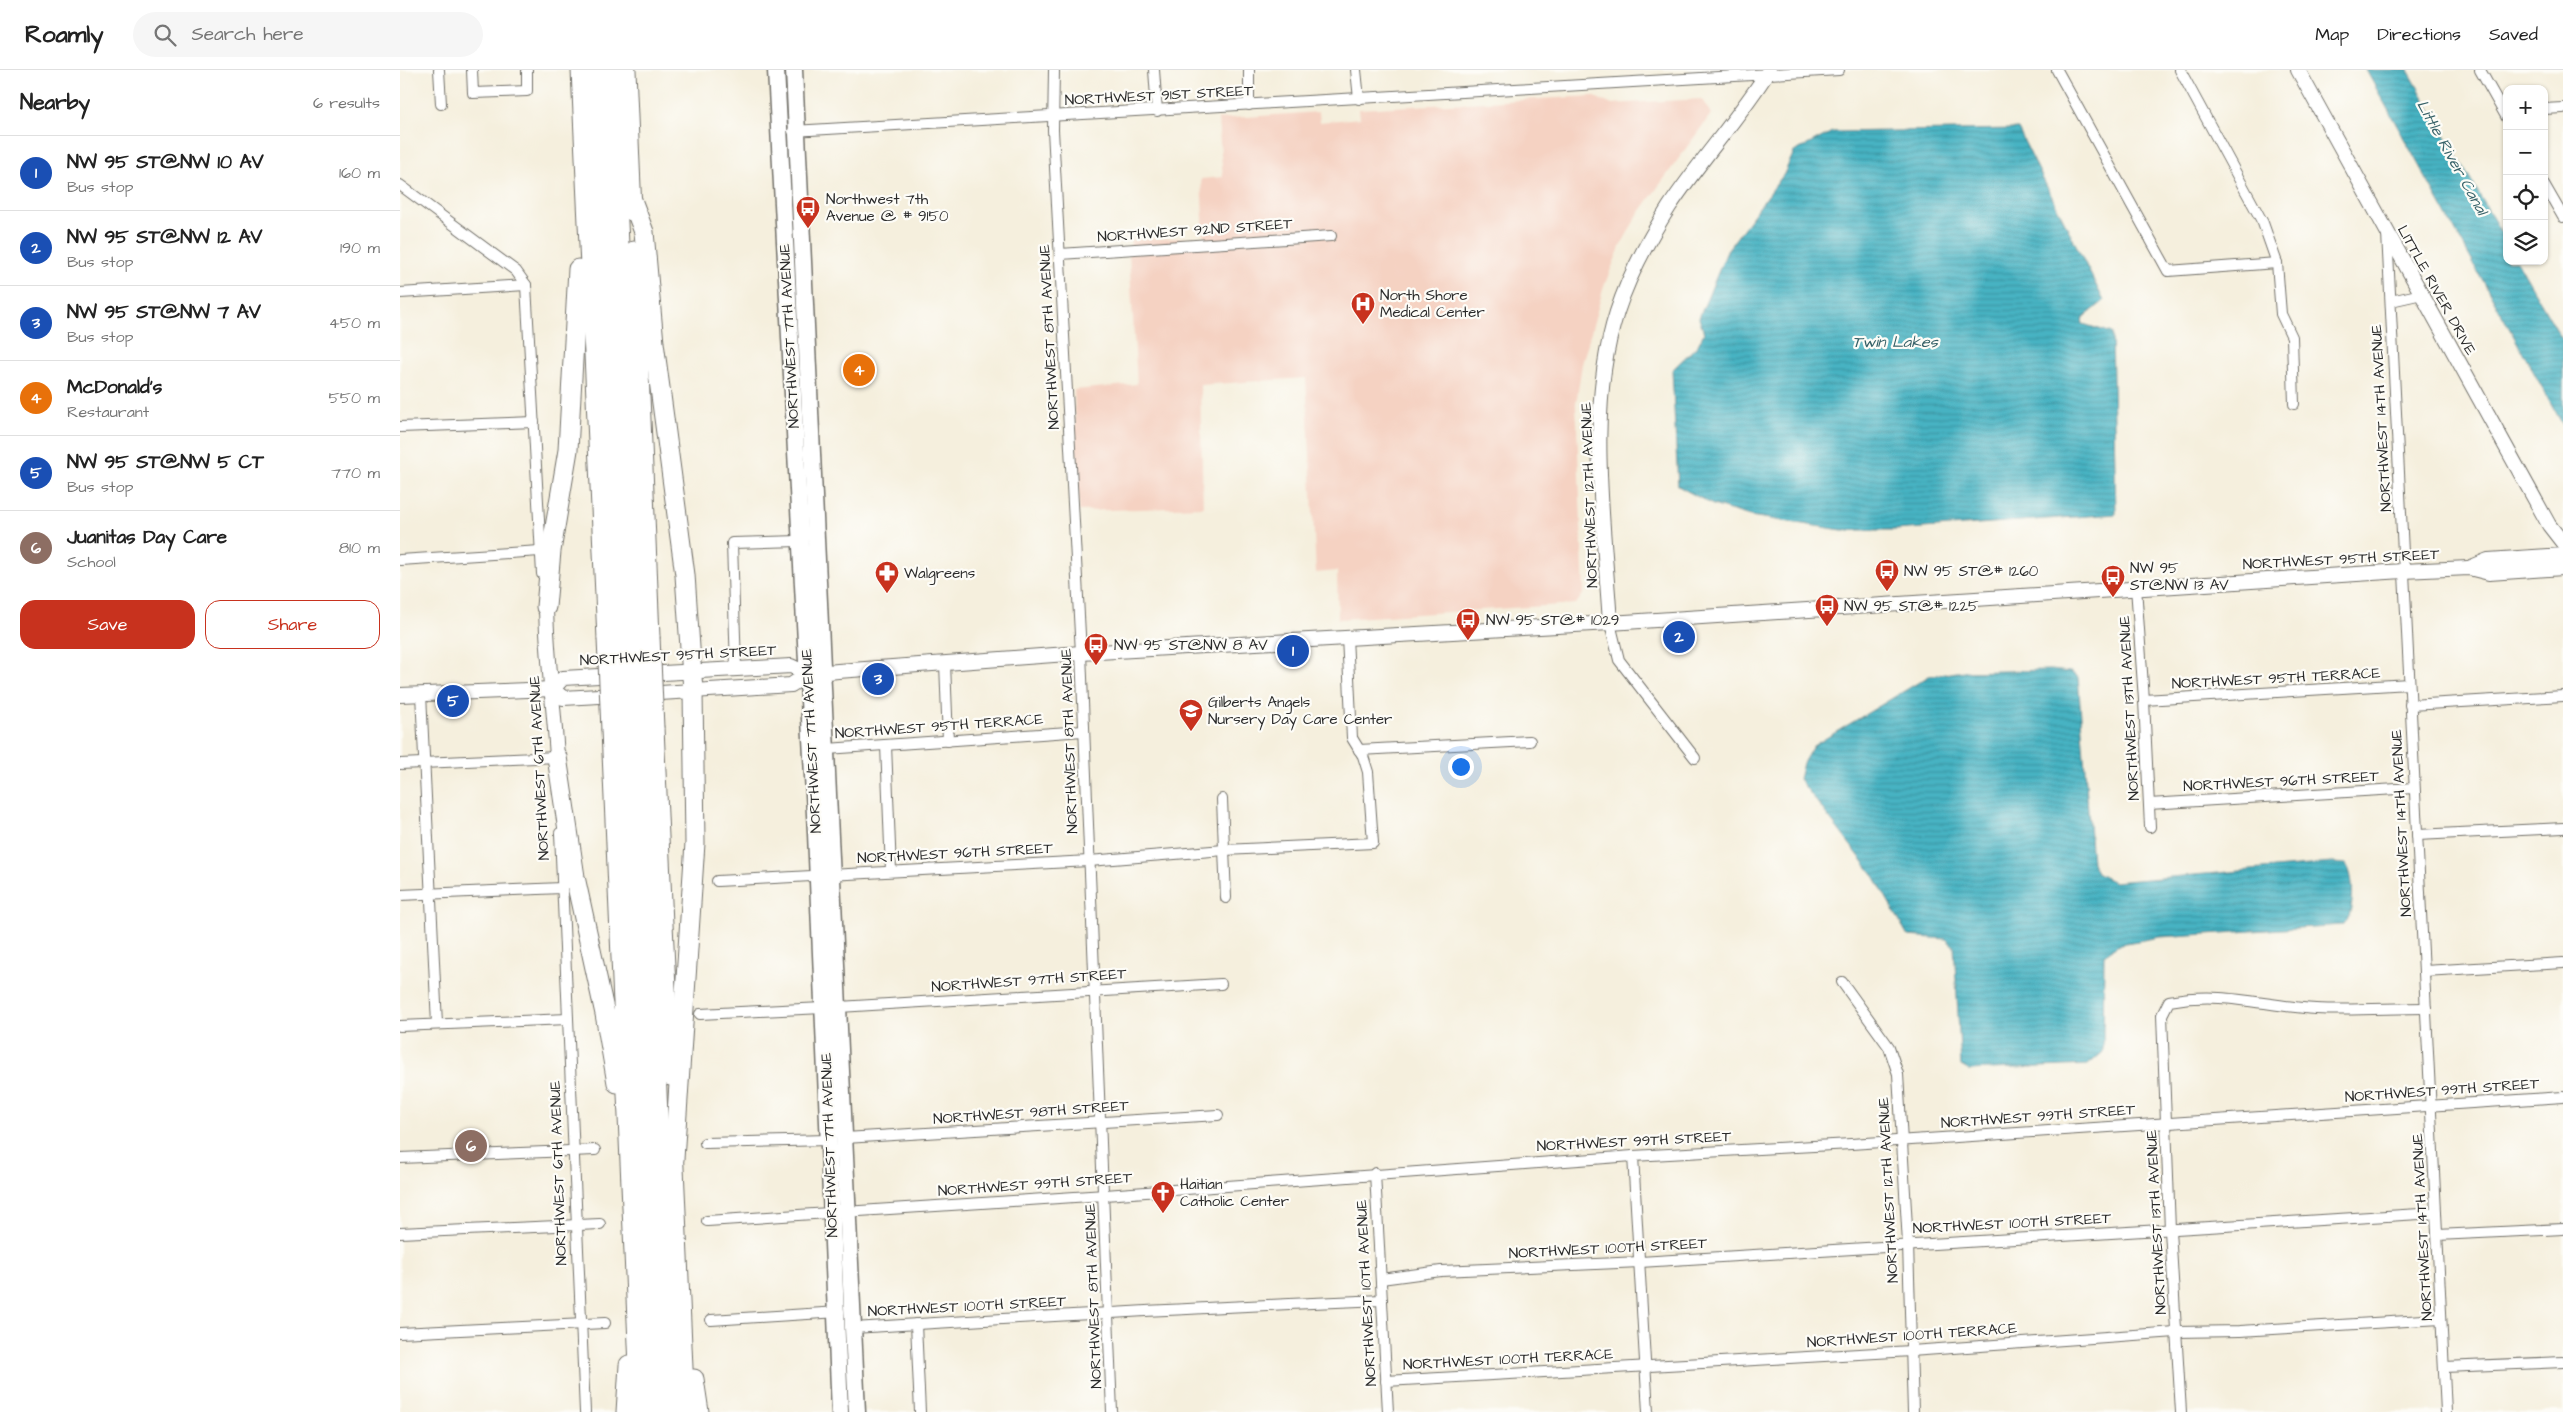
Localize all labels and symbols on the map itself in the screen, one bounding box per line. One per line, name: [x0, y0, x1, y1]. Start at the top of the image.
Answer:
street label: NORTHWEST 91ST STREET: [1064, 80, 1254, 111]
water label: Little River Canal: [2411, 96, 2494, 221]
place label: Northwest 7th Avenue @ # 9150: [826, 189, 949, 227]
bus stop icon: Northwest 7th Avenue @ # 9150: [795, 195, 821, 229]
street label: NORTHWEST 92ND STREET: [1097, 213, 1294, 248]
street label: LITTLE RIVER DRIVE: [2392, 222, 2481, 359]
street label: NORTHWEST 7TH AVENUE: [774, 243, 805, 429]
street label: NORTHWEST 8TH AVENUE: [1034, 244, 1065, 430]
place label: North Shore Medical Center: [1380, 285, 1485, 323]
hospital icon: North Shore Medical Center: [1350, 291, 1376, 325]
street label: NORTHWEST 14TH AVENUE: [2366, 324, 2397, 512]
water label: Twin Lakes: [1852, 331, 1939, 353]
pin: 4: [843, 351, 875, 389]
street label: NORTHWEST 12TH AVENUE: [1576, 402, 1603, 588]
street label: NORTHWEST 95TH STREET: [2242, 544, 2441, 575]
bus stop icon: NW 95 ST@# 1260: [1874, 558, 1900, 592]
place label: NW 95 ST@NW 13 AV: [2130, 558, 2229, 596]
pharmacy icon: Walgreens: [874, 560, 900, 594]
place label: NW 95 ST@# 1260: [1904, 561, 2039, 582]
place label: Walgreens: [904, 563, 976, 585]
bus stop icon: NW 95 ST@NW 13 AV: [2100, 564, 2126, 598]
bus stop icon: NW 95 ST@# 1225: [1814, 593, 1840, 627]
place label: NW 95 ST@# 1225: [1844, 596, 1979, 617]
bus stop icon: NW 95 ST@# 1029: [1455, 607, 1481, 641]
place label: NW 95 ST@# 1029: [1486, 610, 1619, 631]
street label: NORTHWEST 13TH AVENUE: [2114, 615, 2145, 801]
pin: 2: [1663, 618, 1695, 656]
bus stop icon: NW 95 ST@NW 8 AV: [1083, 632, 1109, 666]
pin: 1: [1277, 632, 1309, 670]
place label: NW 95 ST@NW 8 AV: [1114, 635, 1268, 656]
street label: NORTHWEST 95TH STREET: [579, 640, 778, 671]
street label: NORTHWEST 7TH AVENUE: [796, 648, 827, 834]
street label: NORTHWEST 8TH AVENUE: [1056, 648, 1083, 834]
pin: 3: [862, 660, 894, 698]
street label: NORTHWEST 95TH TERRACE: [2171, 663, 2381, 694]
street label: NORTHWEST 6TH AVENUE: [524, 675, 555, 861]
pin: 5: [437, 682, 469, 720]
place label: Gilberts Angels Nursery Day Care Center: [1208, 692, 1392, 731]
school or university icon: Gilberts Angels Nursery Day Care Center: [1178, 698, 1204, 732]
street label: NORTHWEST 95TH TERRACE: [834, 709, 1044, 744]
street label: NORTHWEST 14TH AVENUE: [2386, 729, 2417, 917]
your location: [1448, 754, 1474, 780]
street label: NORTHWEST 96TH STREET: [2183, 766, 2380, 797]
street label: NORTHWEST 96TH STREET: [857, 838, 1054, 869]
street label: NORTHWEST 97TH STREET: [931, 963, 1128, 998]
street label: NORTHWEST 7TH AVENUE: [816, 1052, 843, 1238]
street label: NORTHWEST 99TH STREET: [2344, 1073, 2541, 1108]
street label: NORTHWEST 6TH AVENUE: [545, 1080, 572, 1266]
street label: NORTHWEST 98TH STREET: [933, 1095, 1130, 1130]
street label: NORTHWEST 12TH AVENUE: [1873, 1096, 1904, 1283]
street label: NORTHWEST 99TH STREET: [1940, 1099, 2137, 1134]
street label: NORTHWEST 99TH STREET: [1536, 1126, 1733, 1157]
pin: 6: [455, 1127, 487, 1165]
street label: NORTHWEST 13TH AVENUE: [2141, 1129, 2172, 1315]
street label: NORTHWEST 14TH AVENUE: [2407, 1133, 2438, 1321]
street label: NORTHWEST 99TH STREET: [937, 1167, 1134, 1202]
place label: Haitian Catholic Center: [1180, 1174, 1289, 1212]
church icon: Haitian Catholic Center: [1150, 1180, 1176, 1214]
street label: NORTHWEST 10TH AVENUE: [1351, 1199, 1382, 1387]
street label: NORTHWEST 8TH AVENUE: [1080, 1203, 1107, 1389]
street label: NORTHWEST 100TH STREET: [1912, 1208, 2112, 1239]
street label: NORTHWEST 100TH STREET: [1508, 1233, 1708, 1264]
street label: NORTHWEST 100TH STREET: [867, 1291, 1067, 1322]
street label: NORTHWEST 100TH TERRACE: [1806, 1318, 2018, 1353]
street label: NORTHWEST 100TH TERRACE: [1402, 1343, 1614, 1375]

